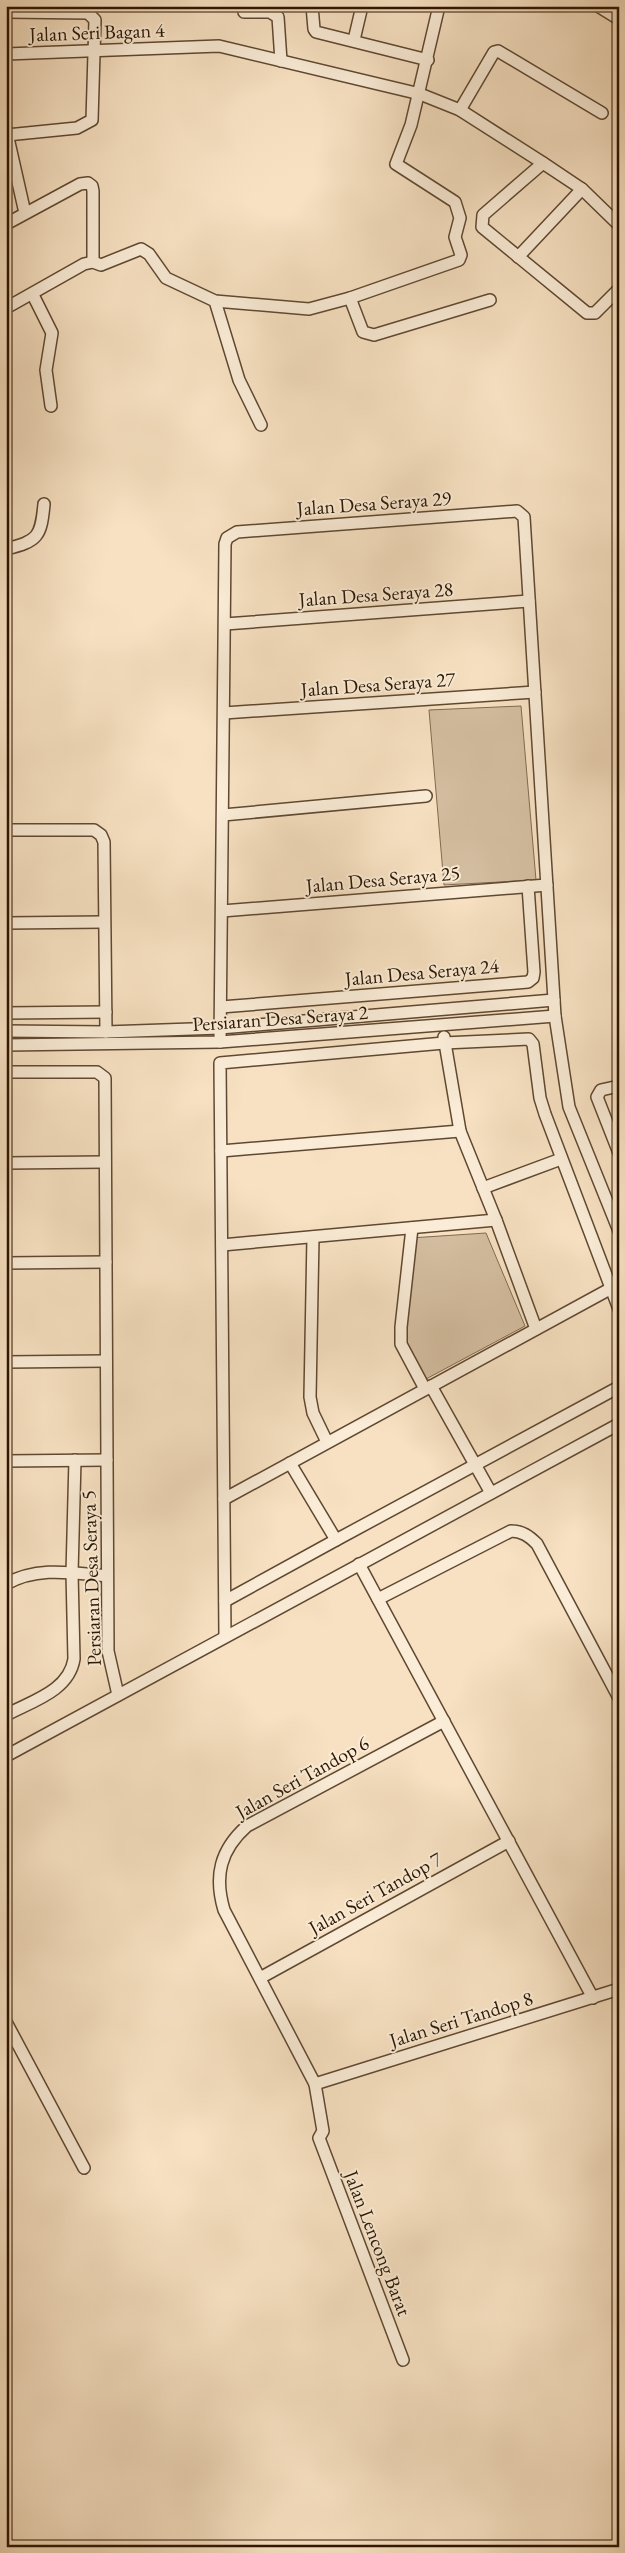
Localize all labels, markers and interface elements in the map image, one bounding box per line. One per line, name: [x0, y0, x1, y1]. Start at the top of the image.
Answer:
street label: Jalan Seri Bagan 4: [27, 17, 165, 47]
street label: Jalan Desa Seraya 29: [294, 485, 452, 522]
street label: Jalan Desa Seraya 28: [296, 576, 454, 613]
street label: Jalan Desa Seraya 27: [298, 666, 456, 703]
street label: Jalan Desa Seraya 25: [303, 859, 461, 899]
street label: Jalan Desa Seraya 24: [342, 952, 501, 992]
street label: Persiaran Desa Seraya 2: [191, 999, 369, 1037]
street label: Persiaran Desa Seraya 5: [75, 1490, 107, 1666]
street label: Jalan Seri Tandop 6: [229, 1729, 374, 1825]
street label: Jalan Seri Tandop 7: [302, 1845, 447, 1941]
street label: Jalan Seri Tandop 8: [384, 1985, 536, 2054]
street label: Jalan Lencong Barat: [338, 2165, 418, 2320]

